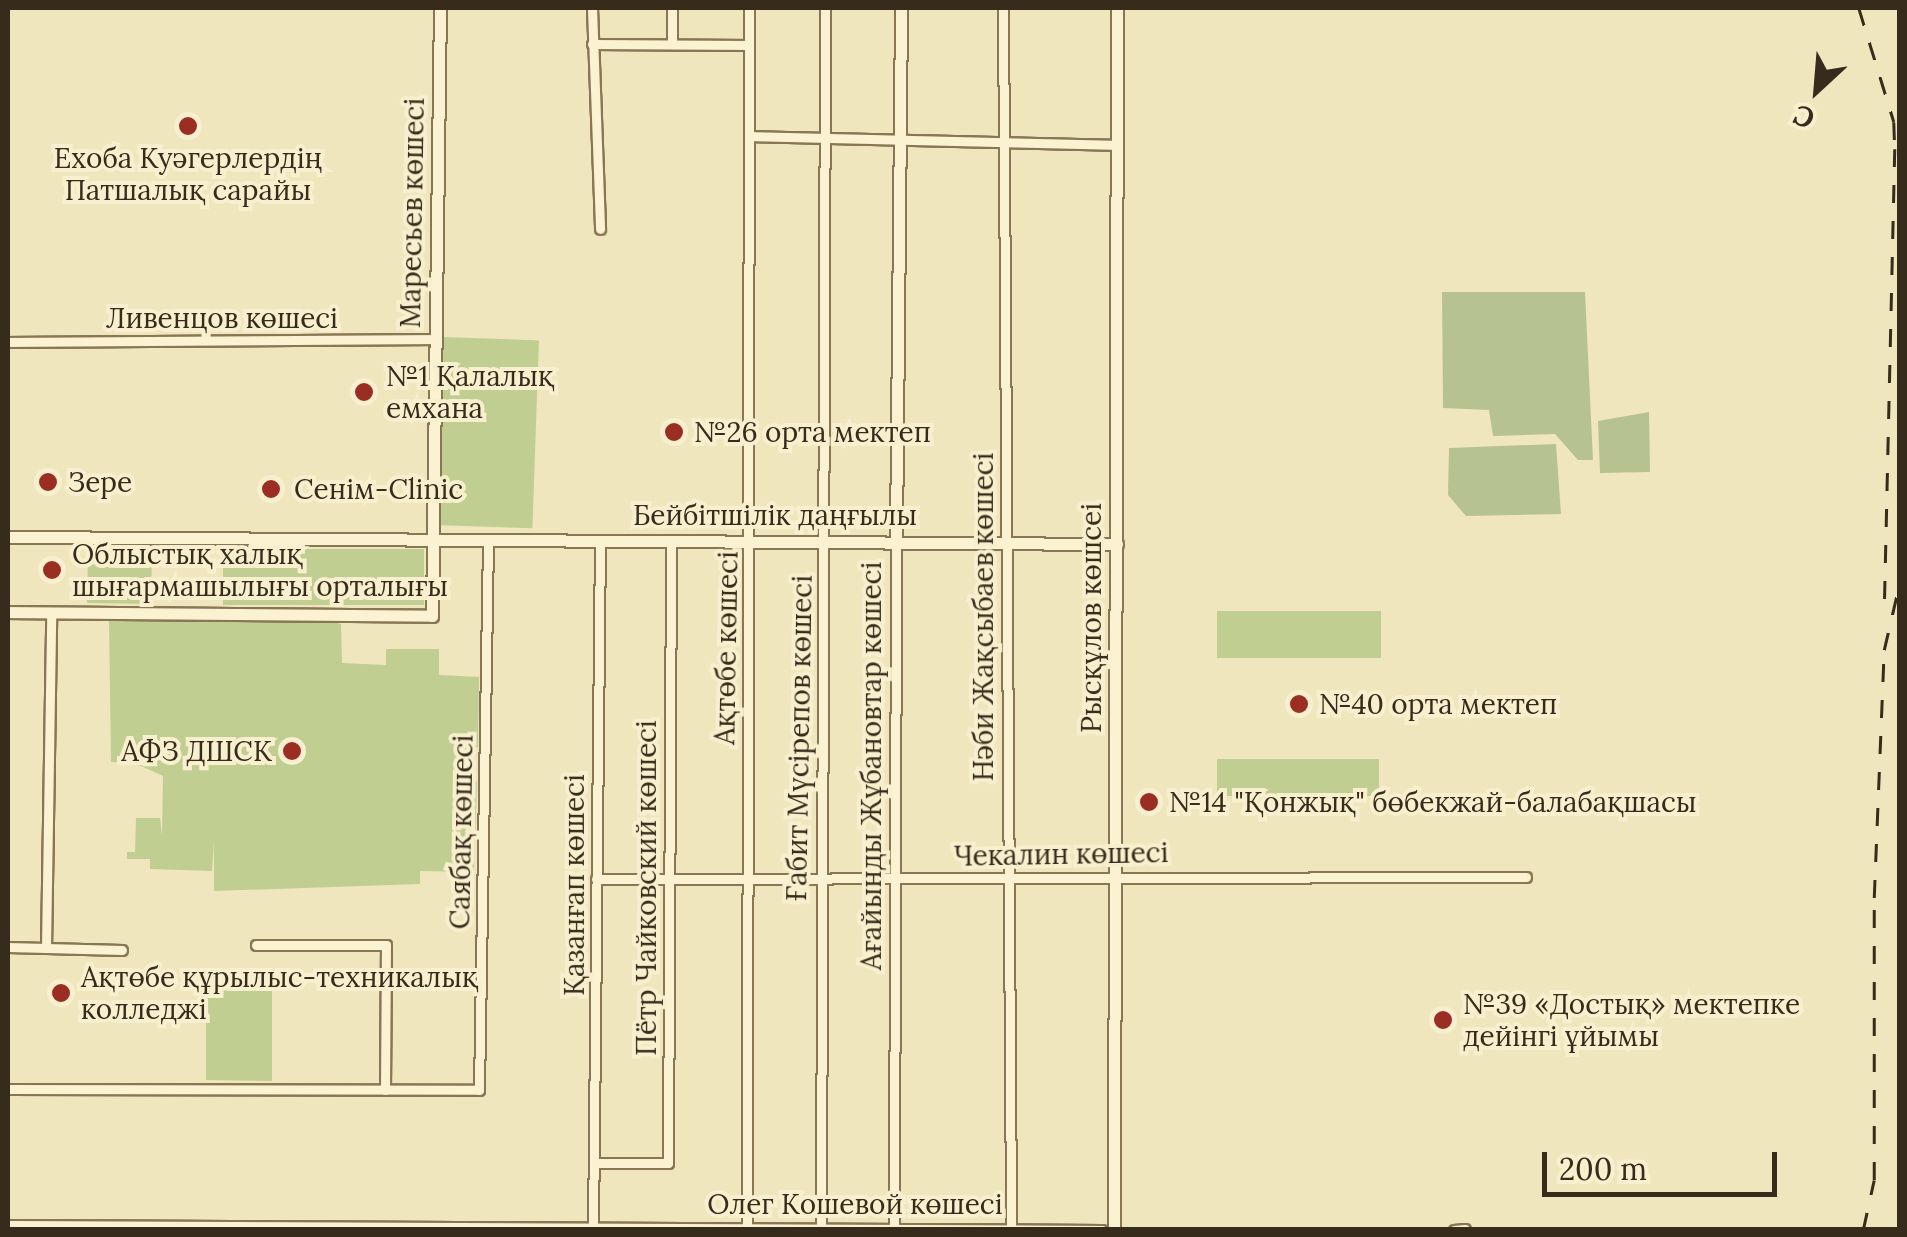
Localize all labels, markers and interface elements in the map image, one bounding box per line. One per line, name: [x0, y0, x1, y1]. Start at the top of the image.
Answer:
north arrow: [1767, 40, 1867, 140]
text: С: [1787, 97, 1820, 137]
street label: Маресьев көшесі: [393, 98, 431, 328]
marker: Ехоба Куәгерлердің Патшалық сарайы: [177, 115, 199, 137]
place label: Ехоба Куәгерлердің Патшалық сарайы: [54, 141, 322, 207]
street label: Ливенцов көшесі: [106, 301, 338, 335]
place label: №1 Қалалық емхана: [386, 359, 554, 425]
marker: №1 Қалалық емхана: [351, 379, 377, 405]
place label: №26 орта мектеп: [694, 415, 931, 449]
marker: №26 орта мектеп: [663, 421, 685, 443]
street label: Нәби Жақсыбаев көшесі: [966, 453, 1000, 781]
place label: Зере: [68, 465, 132, 499]
marker: Зере: [37, 471, 59, 493]
place label: Сенім-Clinic: [294, 472, 463, 506]
marker: Сенім-Clinic: [258, 476, 284, 502]
street label: Бейбітшілік даңғылы: [633, 498, 917, 532]
street label: Рысқұлов көшсеі: [1074, 503, 1108, 733]
place label: Облыстық халық шығармашылығы орталығы: [72, 537, 448, 603]
street label: Ақтөбе көшесі: [708, 551, 744, 745]
marker: Облыстық халық шығармашылығы орталығы: [41, 559, 63, 581]
street label: Ағайынды Жұбановтар көшесі: [854, 562, 888, 970]
street label: Ғабит Мүсірепов көшесі: [779, 575, 819, 901]
place label: №40 орта мектеп: [1319, 687, 1557, 721]
marker: №40 орта мектеп: [1288, 693, 1310, 715]
street label: Пётр Чайковский көшесі: [629, 720, 663, 1056]
place label: АФЗ ДШСК: [121, 734, 272, 768]
street label: Саябақ көшесі: [443, 734, 479, 930]
marker: АФЗ ДШСК: [281, 740, 303, 762]
street label: Қазанғап көшесі: [557, 774, 591, 996]
place label: №14 "Қонжық" бөбекжай-балабақшасы: [1169, 785, 1697, 819]
marker: №14 "Қонжық" бөбекжай-балабақшасы: [1138, 791, 1160, 813]
street label: Чекалин көшесі: [953, 835, 1169, 873]
place label: Ақтөбе құрылыс-техникалық колледжі: [81, 960, 478, 1026]
marker: Ақтөбе құрылыс-техникалық колледжі: [50, 982, 72, 1004]
place label: №39 «Достық» мектепке дейінгі ұйымы: [1463, 987, 1800, 1053]
marker: №39 «Достық» мектепке дейінгі ұйымы: [1432, 1009, 1454, 1031]
scale bar: [1547, 1132, 1782, 1194]
text: 200 m: [1559, 1150, 1647, 1188]
street label: Олег Кошевой көшесі: [707, 1187, 1003, 1221]

